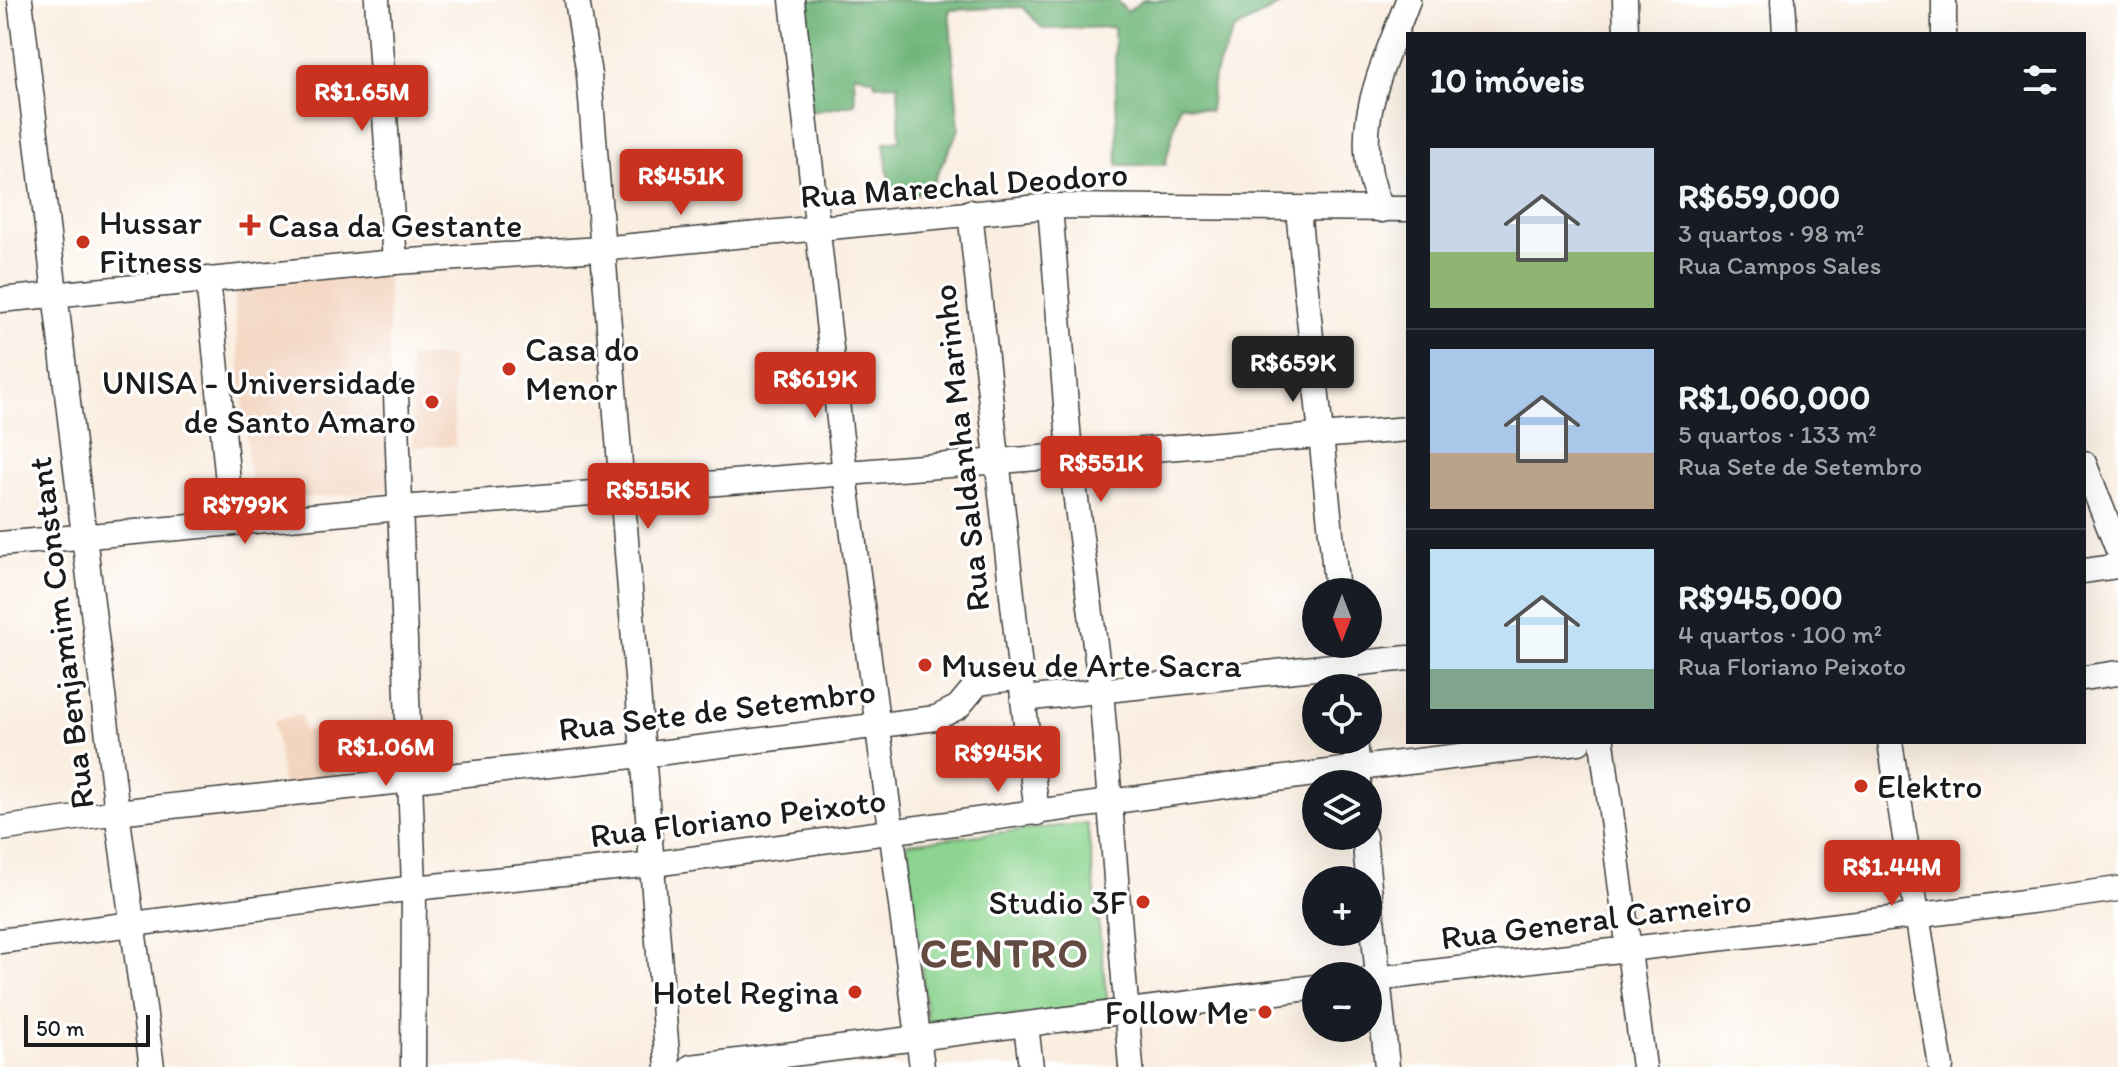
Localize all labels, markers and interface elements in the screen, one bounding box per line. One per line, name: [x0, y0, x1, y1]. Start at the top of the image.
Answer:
icon: filters: [2018, 58, 2062, 102]
text: 10 imóveis: [1430, 60, 1585, 101]
pin: R$1.65M: [288, 65, 436, 133]
text: R$1.65M: [314, 75, 410, 107]
pin: R$451K: [616, 149, 746, 217]
street label: Rua Marechal Deodoro: [799, 153, 1129, 217]
text: R$451K: [638, 159, 724, 191]
text: R$659,000: [1678, 176, 1840, 217]
icon: home: [1494, 180, 1590, 276]
place label: Hussar Fitness: [99, 202, 203, 282]
place label: Casa da Gestante: [268, 205, 522, 246]
marker: Casa da Gestante: [239, 214, 261, 236]
text: 3 quartos · 98 m²: [1678, 217, 1864, 249]
marker: Hussar Fitness: [74, 233, 92, 251]
text: Rua Campos Sales: [1678, 249, 1881, 281]
street label: Rua Saldanha Marinho: [923, 282, 999, 614]
place label: Casa do Menor: [525, 329, 640, 409]
pin: R$659K: [1228, 336, 1358, 404]
text: R$659K: [1250, 346, 1336, 378]
pin: R$619K: [750, 352, 880, 420]
marker: Casa do Menor: [500, 360, 518, 378]
place label: UNISA - Universidade de Santo Amaro: [102, 362, 416, 442]
text: R$619K: [773, 362, 857, 394]
text: R$1,060,000: [1678, 377, 1870, 418]
icon: home: [1494, 381, 1590, 477]
marker: UNISA - Universidade de Santo Amaro: [423, 393, 441, 411]
text: 5 quartos · 133 m²: [1678, 418, 1877, 450]
pin: R$551K: [1036, 436, 1166, 504]
text: R$551K: [1059, 446, 1143, 478]
text: Rua Sete de Setembro: [1678, 450, 1922, 482]
street label: Rua Benjamim Constant: [19, 455, 103, 811]
pin: R$515K: [583, 463, 713, 531]
text: R$515K: [606, 473, 690, 505]
pin: R$799K: [180, 478, 310, 546]
text: R$799K: [202, 488, 288, 520]
text: R$945,000: [1678, 577, 1843, 618]
north arrow: [1302, 578, 1382, 658]
map controls: [1302, 578, 1382, 1042]
icon: home: [1494, 581, 1590, 677]
text: 4 quartos · 100 m²: [1678, 618, 1882, 650]
place label: Museu de Arte Sacra: [941, 645, 1242, 686]
text: Rua Floriano Peixoto: [1678, 650, 1906, 682]
marker: Museu de Arte Sacra: [916, 656, 934, 674]
street label: Rua Sete de Setembro: [556, 670, 878, 750]
button: locate: [1302, 674, 1382, 754]
pin: R$1.06M: [312, 720, 460, 788]
pin: R$945K: [933, 726, 1063, 794]
text: R$1.06M: [337, 730, 435, 762]
text: R$945K: [954, 736, 1042, 768]
place label: Elektro: [1877, 766, 1983, 807]
button: layers: [1302, 770, 1382, 850]
marker: Elektro: [1852, 777, 1870, 795]
street label: Rua Floriano Peixoto: [588, 779, 888, 857]
pin: R$1.44M: [1818, 840, 1966, 908]
text: R$1.44M: [1842, 850, 1942, 882]
button: +: [1302, 866, 1382, 946]
street label: Rua General Carneiro: [1438, 880, 1754, 958]
place label: Studio 3F: [989, 882, 1128, 923]
marker: Studio 3F: [1134, 893, 1152, 911]
district label: CENTRO: [920, 927, 1090, 978]
button: −: [1302, 962, 1382, 1042]
place label: Hotel Regina: [652, 972, 839, 1013]
marker: Hotel Regina: [846, 983, 864, 1001]
place label: Follow Me: [1105, 992, 1249, 1033]
marker: Follow Me: [1256, 1003, 1274, 1021]
scale bar: [24, 1011, 150, 1047]
text: 50 m: [36, 1015, 85, 1042]

